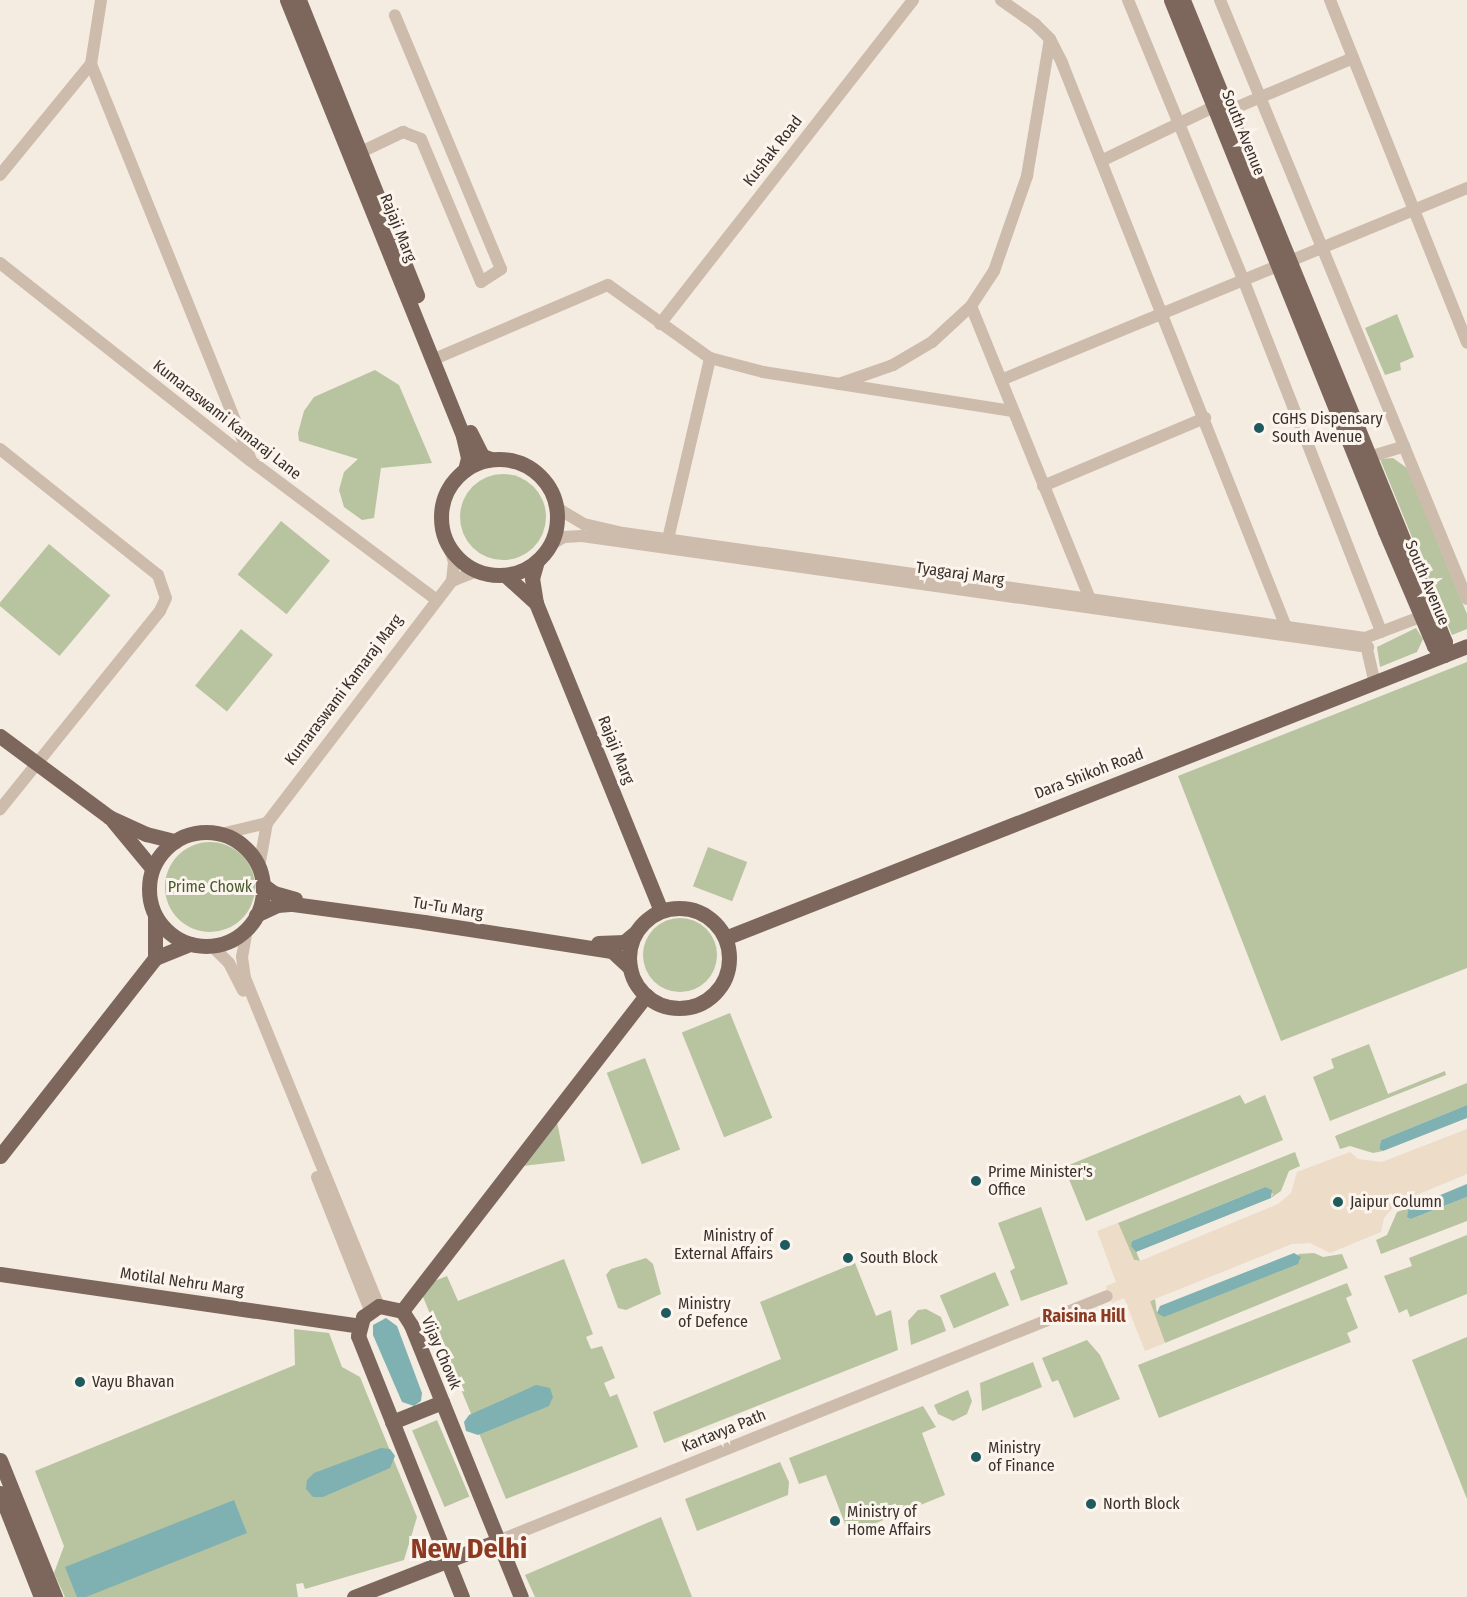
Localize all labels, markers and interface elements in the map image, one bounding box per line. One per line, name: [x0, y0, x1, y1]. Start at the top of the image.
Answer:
street label: South Avenue: [1217, 88, 1269, 178]
street label: Kushak Road: [740, 112, 806, 190]
street label: Rajaji Marg: [376, 191, 420, 265]
street label: Kumaraswami Kamaraj Lane: [149, 356, 305, 484]
place label: CGHS Dispensary South Avenue: [1272, 409, 1383, 447]
marker: CGHS Dispensary South Avenue: [1250, 419, 1268, 437]
street label: South Avenue: [1401, 538, 1453, 628]
street label: Tyagaraj Marg: [915, 558, 1005, 590]
street label: Kumaraswami Kamaraj Marg: [281, 611, 407, 769]
street label: Rajaji Marg: [594, 713, 638, 787]
street label: Dara Shikoh Road: [1032, 744, 1146, 804]
park label: Prime Chowk: [168, 877, 252, 897]
street label: Tu-Tu Marg: [411, 893, 485, 923]
place label: Prime Minister's Office: [988, 1162, 1093, 1200]
marker: Prime Minister's Office: [969, 1174, 983, 1188]
place label: Jaipur Column: [1350, 1192, 1442, 1212]
marker: Jaipur Column: [1331, 1195, 1345, 1209]
place label: Ministry of External Affairs: [674, 1226, 773, 1264]
marker: Ministry of External Affairs: [778, 1238, 792, 1252]
place label: South Block: [860, 1248, 938, 1268]
marker: South Block: [841, 1251, 855, 1265]
street label: Motilal Nehru Marg: [119, 1264, 245, 1300]
place label: Ministry of Defence: [678, 1294, 748, 1332]
district label: Raisina Hill: [1042, 1305, 1126, 1327]
marker: Ministry of Defence: [659, 1306, 673, 1320]
street label: Vijay Chowk: [417, 1314, 465, 1392]
place label: Vayu Bhavan: [92, 1372, 174, 1392]
marker: Vayu Bhavan: [73, 1375, 87, 1389]
street label: Kartavya Path: [679, 1405, 769, 1457]
place label: Ministry of Finance: [988, 1438, 1055, 1476]
marker: Ministry of Finance: [969, 1450, 983, 1464]
place label: North Block: [1103, 1494, 1180, 1514]
marker: North Block: [1084, 1497, 1098, 1511]
place label: Ministry of Home Affairs: [847, 1502, 931, 1540]
marker: Ministry of Home Affairs: [828, 1514, 842, 1528]
district label: New Delhi: [411, 1532, 527, 1566]

